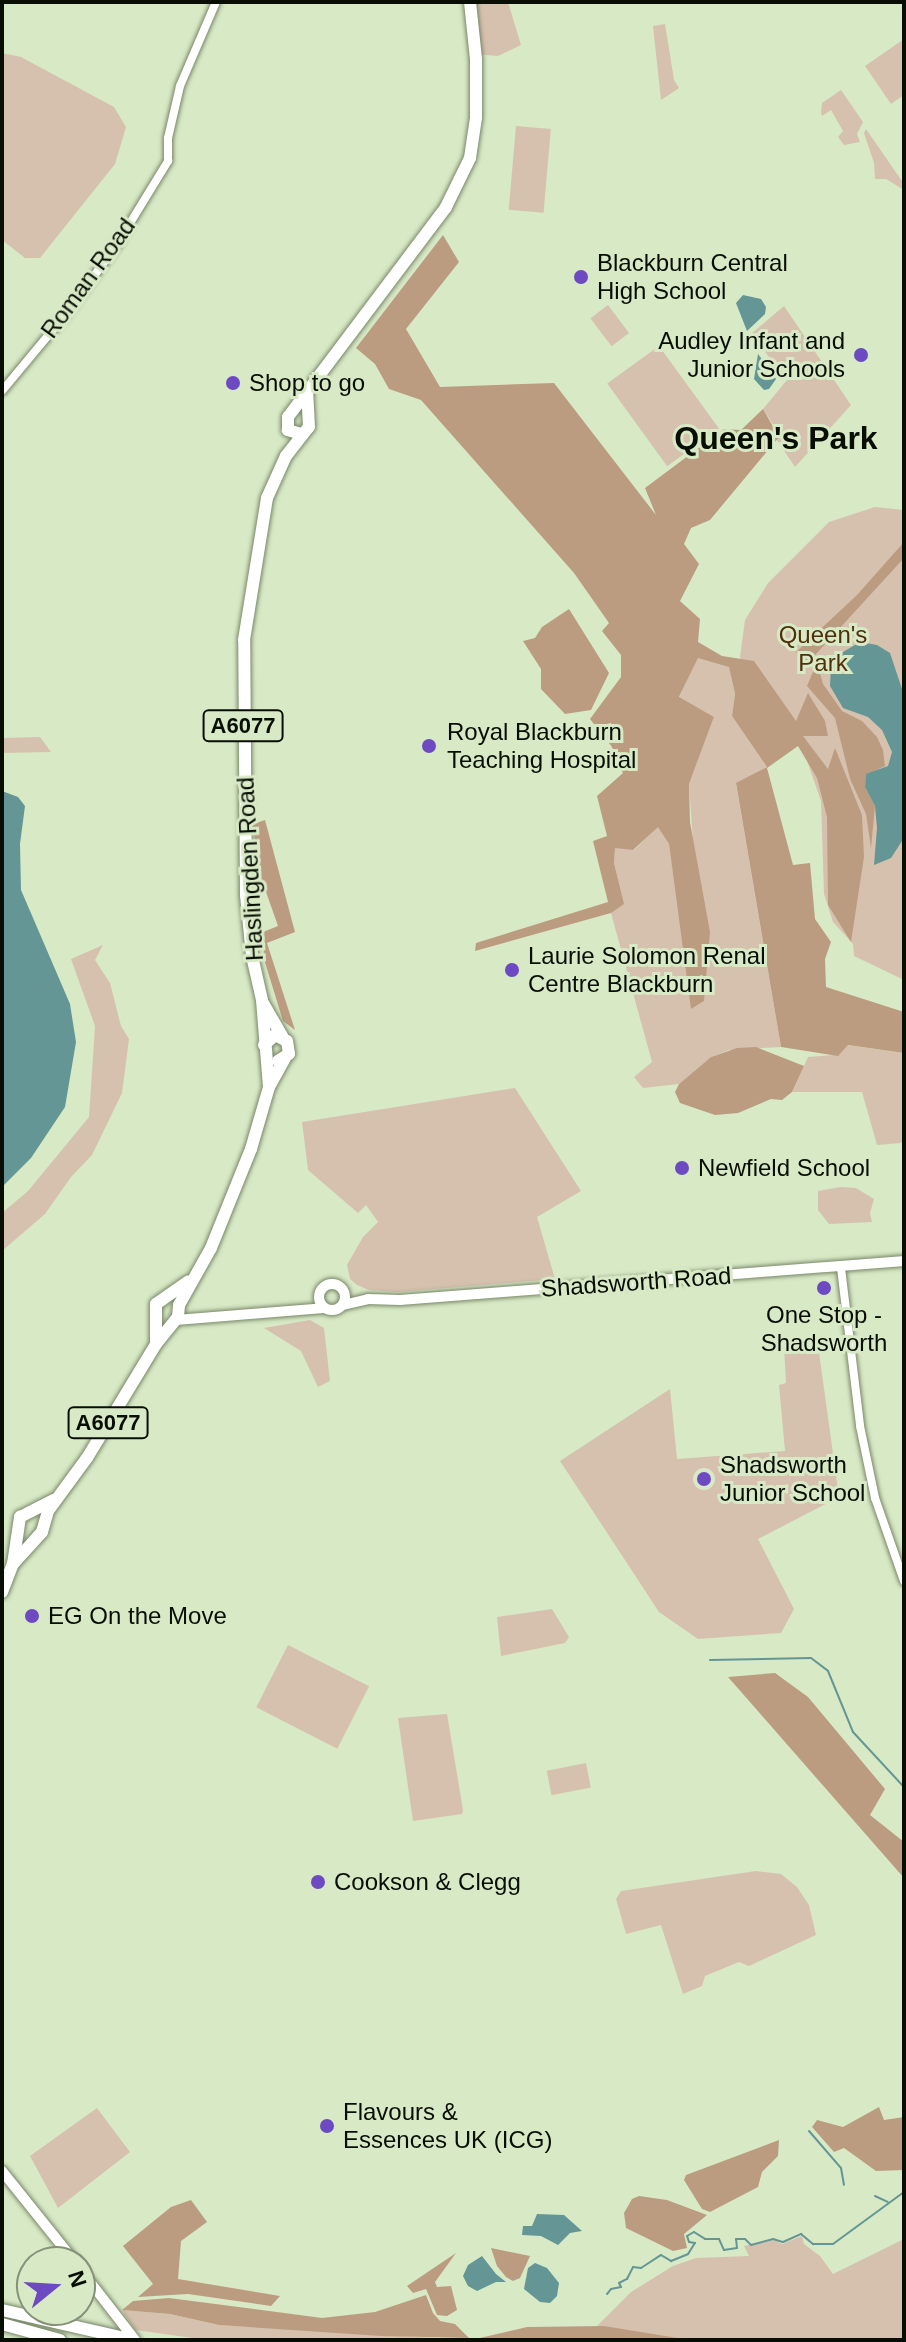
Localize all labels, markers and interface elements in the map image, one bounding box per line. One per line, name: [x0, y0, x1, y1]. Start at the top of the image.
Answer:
street label: Roman Road: [35, 212, 141, 344]
place label: Blackburn Central High School: [597, 249, 788, 305]
marker: Blackburn Central High School: [572, 268, 590, 286]
place label: Audley Infant and Junior Schools: [658, 327, 845, 383]
marker: Audley Infant and Junior Schools: [852, 346, 870, 364]
place label: Shop to go: [249, 369, 365, 397]
marker: Shop to go: [224, 374, 242, 392]
district label: Queen's Park: [674, 419, 878, 457]
park label: Queen's Park: [779, 621, 867, 677]
road number: A6077: [201, 708, 285, 744]
place label: Royal Blackburn Teaching Hospital: [447, 718, 636, 774]
marker: Royal Blackburn Teaching Hospital: [418, 735, 440, 757]
street label: Haslingden Road: [231, 776, 269, 962]
place label: Laurie Solomon Renal Centre Blackburn: [528, 942, 765, 998]
marker: Laurie Solomon Renal Centre Blackburn: [503, 961, 521, 979]
place label: Newfield School: [698, 1154, 870, 1182]
marker: Newfield School: [673, 1159, 691, 1177]
street label: Shadsworth Road: [540, 1261, 732, 1303]
marker: One Stop - Shadsworth: [815, 1279, 833, 1297]
place label: One Stop - Shadsworth: [761, 1301, 887, 1357]
road number: A6077: [66, 1405, 150, 1441]
place label: Shadsworth Junior School: [720, 1451, 865, 1507]
marker: Shadsworth Junior School: [695, 1470, 713, 1488]
place label: EG On the Move: [48, 1602, 227, 1630]
marker: EG On the Move: [23, 1607, 41, 1625]
place label: Cookson & Clegg: [334, 1868, 521, 1896]
marker: Cookson & Clegg: [309, 1873, 327, 1891]
place label: Flavours & Essences UK (ICG): [343, 2098, 552, 2154]
marker: Flavours & Essences UK (ICG): [318, 2117, 336, 2135]
north arrow: [16, 2246, 96, 2326]
text: N: [63, 2268, 92, 2290]

